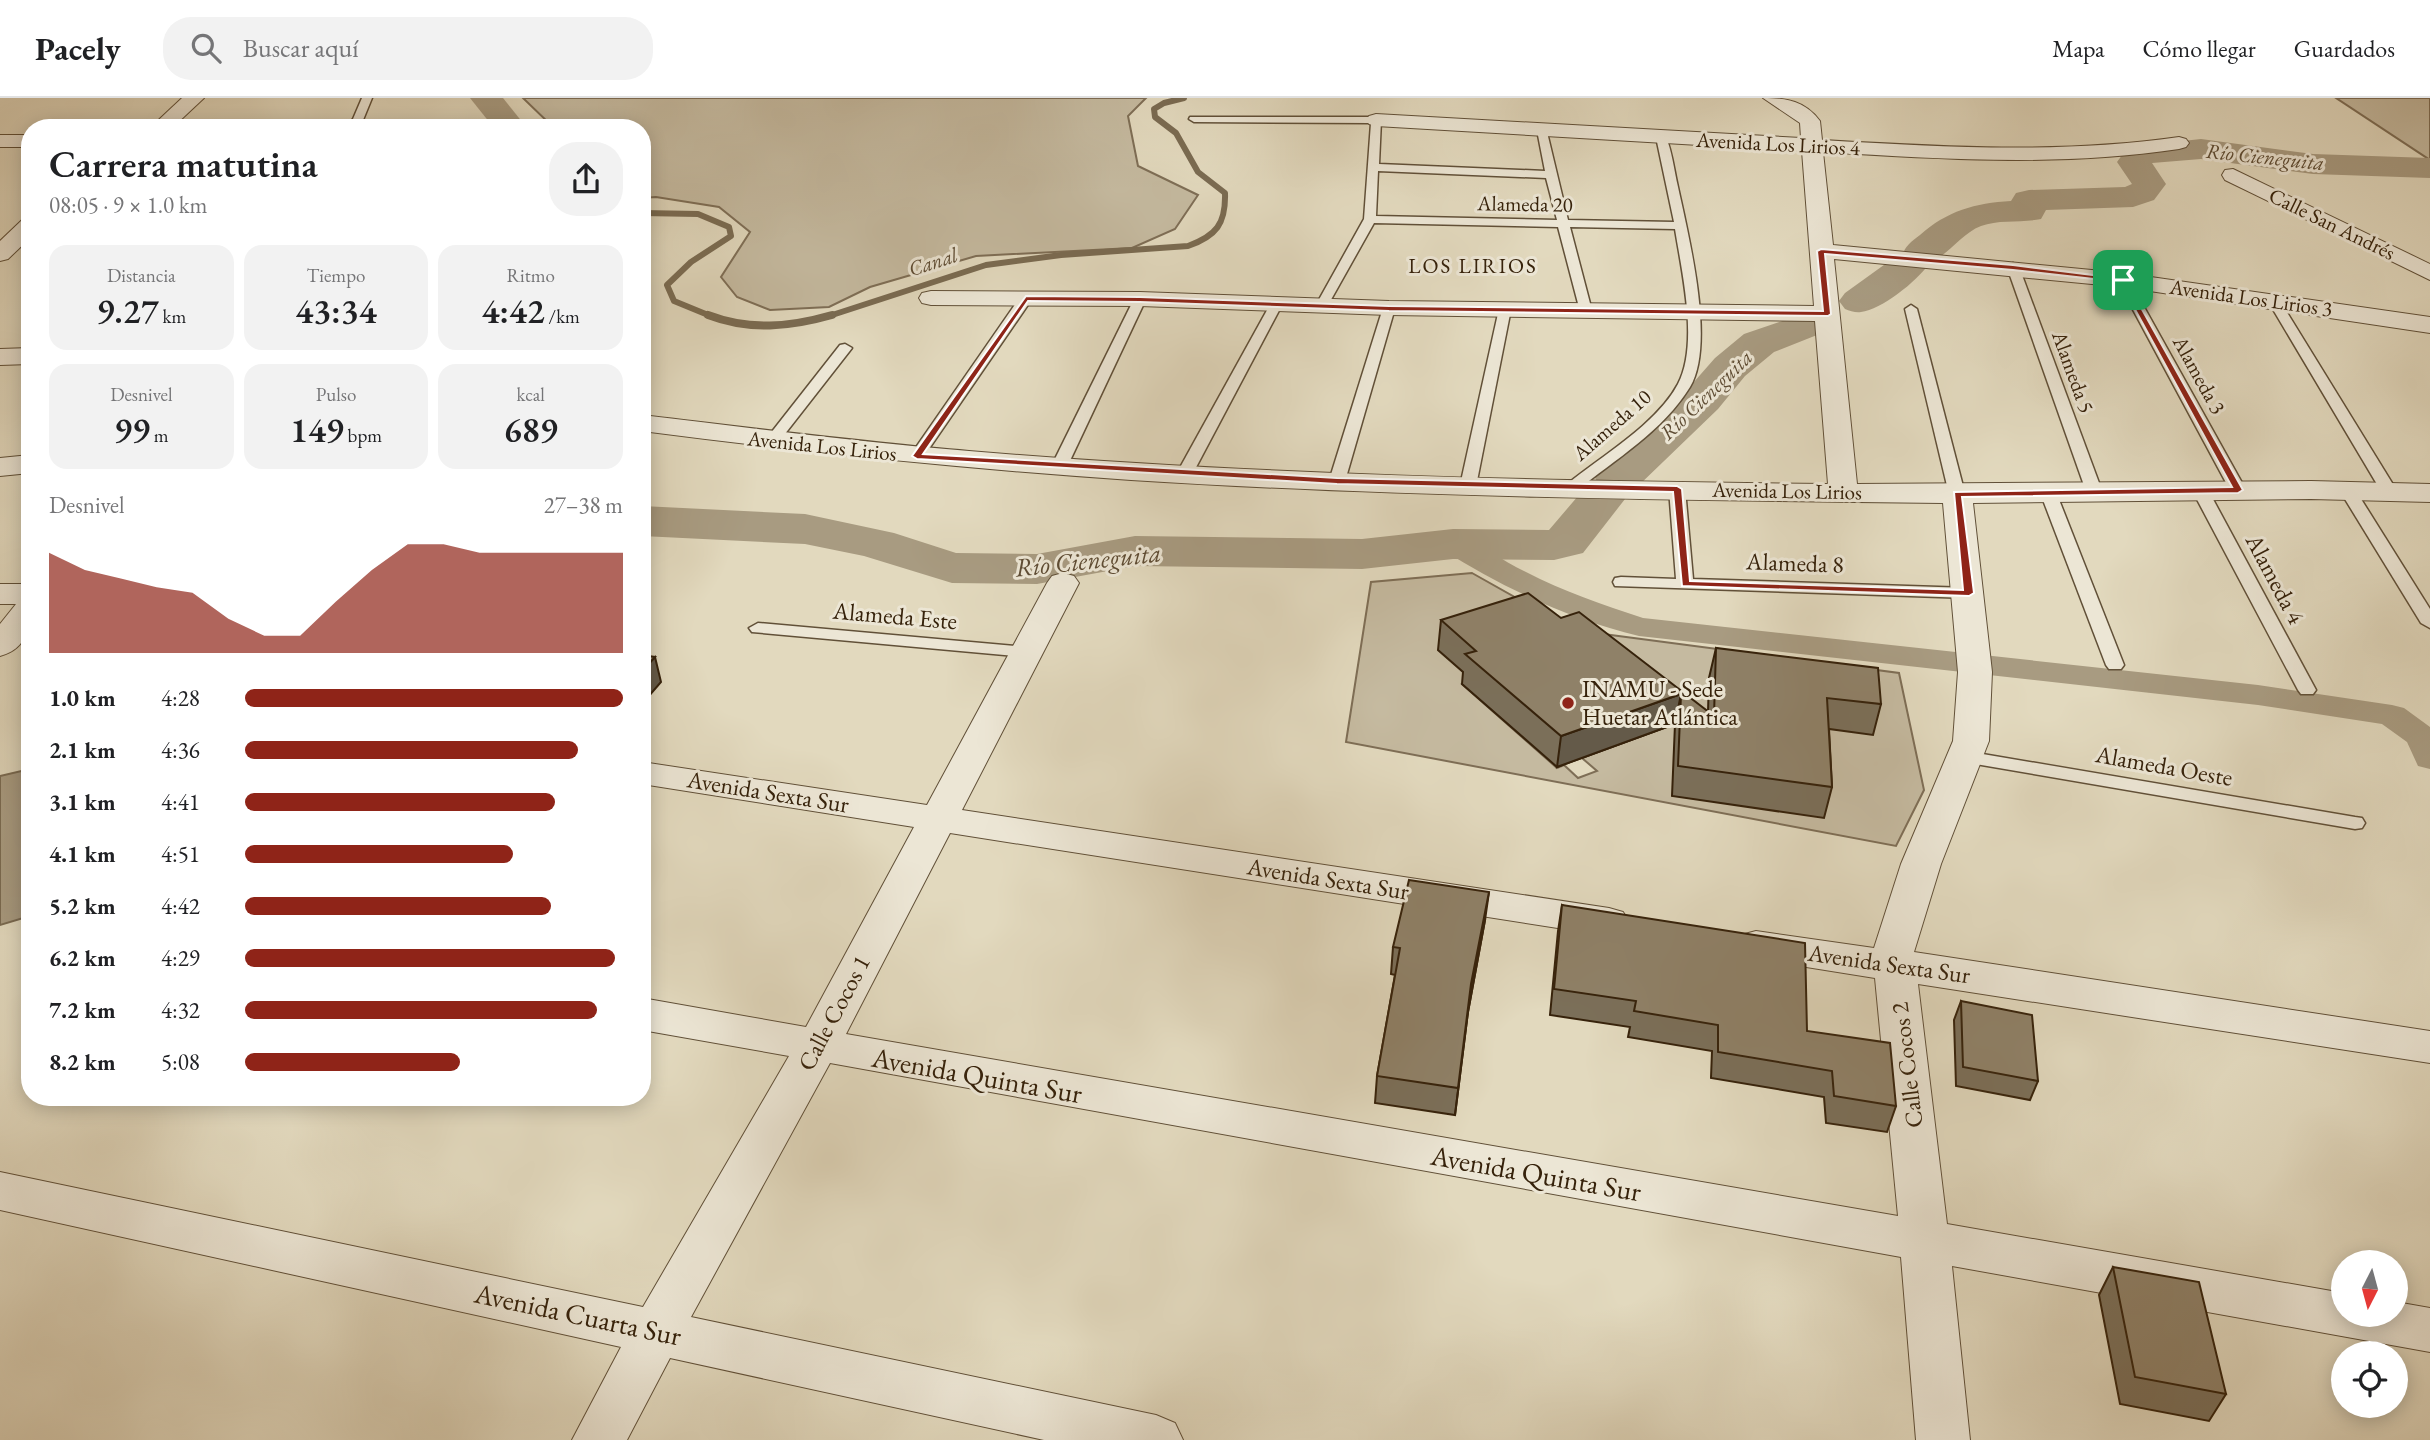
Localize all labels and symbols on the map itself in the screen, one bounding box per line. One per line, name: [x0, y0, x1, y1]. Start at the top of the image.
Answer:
street label: Avenida Los Lirios 4: [1694, 126, 1862, 161]
water label: Río Cieneguita: [2205, 137, 2326, 176]
street label: Calle San Andrés: [2265, 181, 2400, 266]
street label: Alameda 20: [1476, 189, 1573, 218]
water label: Canal: [905, 241, 962, 282]
pin: [2093, 250, 2153, 310]
district label: LOS LIRIOS: [1408, 252, 1538, 279]
street label: Avenida Los Lirios 3: [2167, 273, 2334, 322]
street label: Alameda 5: [2046, 326, 2101, 417]
street label: Alameda 3: [2166, 330, 2232, 419]
water label: Río Cieneguita: [1654, 344, 1758, 446]
street label: Alameda 10: [1566, 383, 1657, 467]
street label: Avenida Los Lirios: [745, 424, 898, 467]
street label: Avenida Los Lirios: [1711, 476, 1862, 505]
street label: Alameda 4: [2238, 527, 2312, 630]
water label: Río Cieneguita: [1013, 535, 1163, 585]
street label: Alameda 8: [1745, 545, 1844, 580]
street label: Alameda Este: [831, 595, 958, 636]
place label: INAMU - Sede Huetar Atlántica: [1582, 673, 1738, 732]
marker: INAMU - Sede Huetar Atlántica: [1560, 695, 1576, 711]
street label: Alameda Oeste: [2092, 738, 2235, 793]
street label: Avenida Sexta Sur: [684, 763, 851, 820]
street label: Avenida Sexta Sur: [1244, 850, 1411, 907]
street label: Avenida Sexta Sur: [1805, 937, 1972, 990]
street label: Calle Cocos 1: [790, 950, 877, 1076]
street label: Calle Cocos 2: [1883, 1000, 1930, 1130]
street label: Avenida Quinta Sur: [868, 1039, 1086, 1111]
street label: Avenida Quinta Sur: [1427, 1137, 1645, 1209]
north arrow: [2331, 1250, 2408, 1326]
street label: Avenida Cuarta Sur: [470, 1274, 685, 1354]

